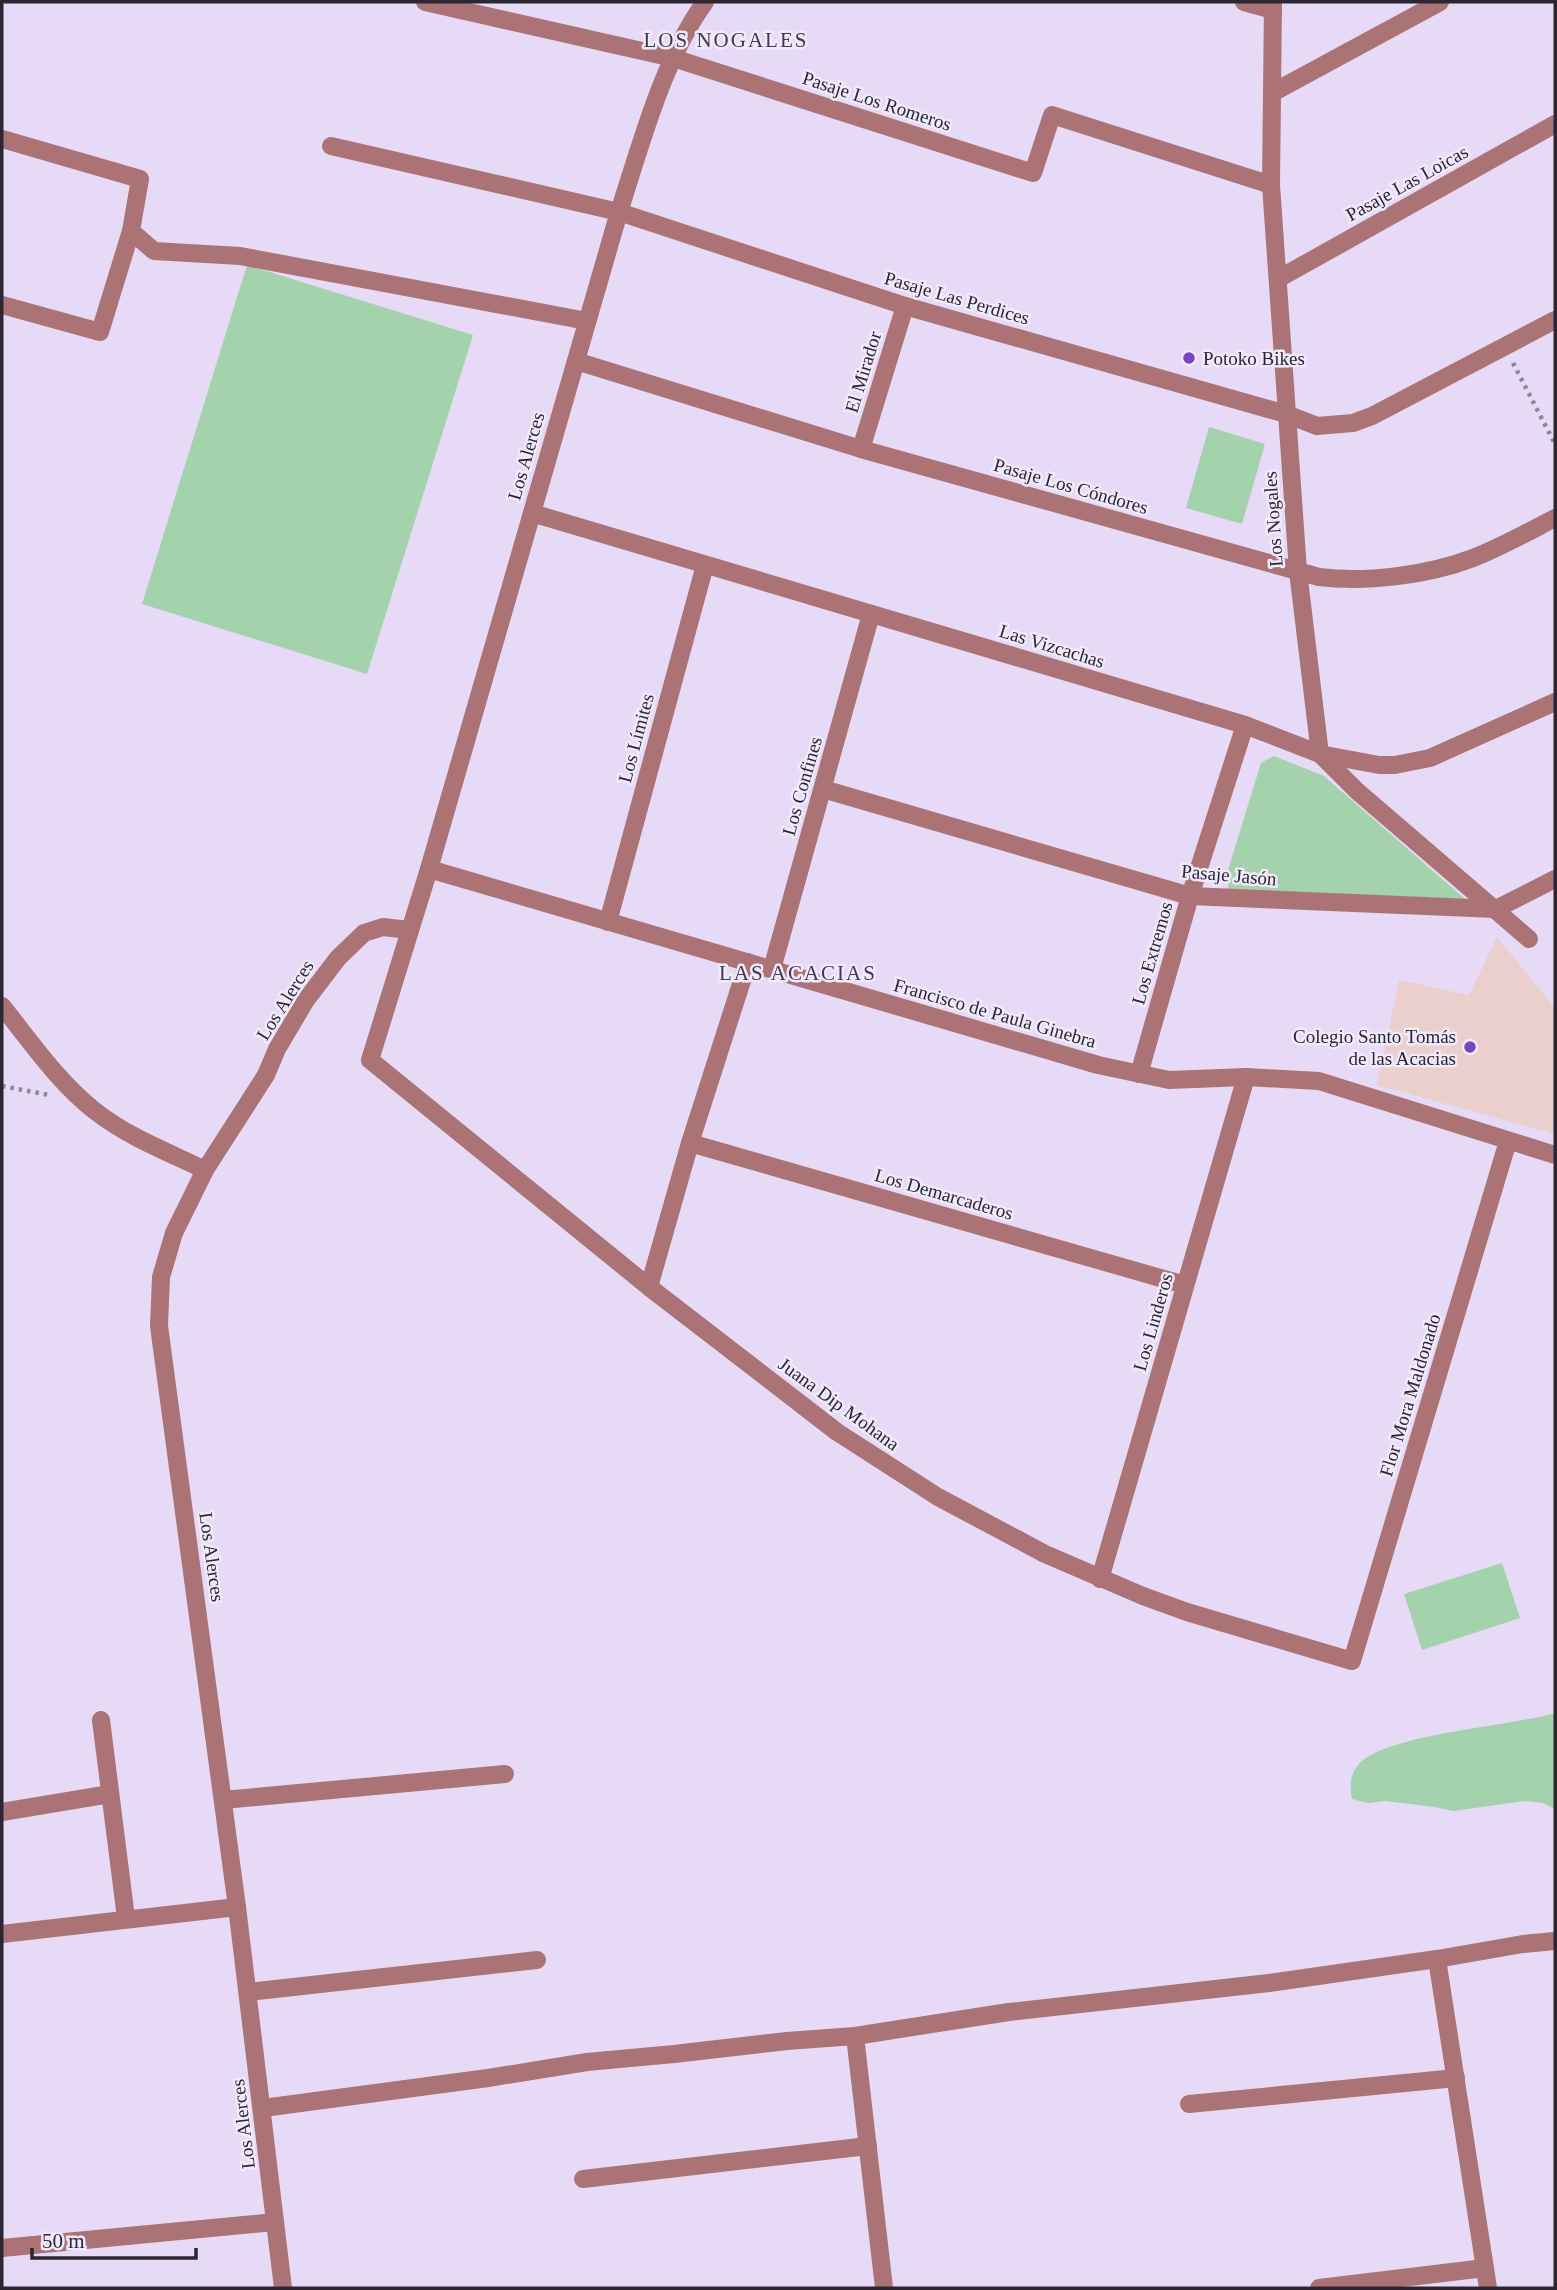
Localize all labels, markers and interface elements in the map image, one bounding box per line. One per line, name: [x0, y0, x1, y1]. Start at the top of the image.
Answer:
district label: LOS NOGALES: [644, 28, 808, 52]
street label: Pasaje Los Romeros: [800, 67, 954, 135]
street label: Pasaje Las Loicas: [1342, 141, 1472, 225]
street label: Pasaje Las Perdices: [882, 267, 1032, 329]
street label: El Mirador: [841, 328, 886, 415]
place label: Potoko Bikes: [1203, 348, 1305, 369]
marker: Potoko Bikes: [1181, 350, 1197, 366]
street label: Los Alerces: [503, 410, 549, 502]
street label: Pasaje Los Cóndores: [992, 454, 1150, 518]
street label: Los Nogales: [1259, 471, 1287, 567]
street label: Las Vizcachas: [997, 620, 1107, 672]
street label: Los Límites: [614, 691, 658, 785]
street label: Los Confines: [778, 734, 826, 838]
street label: Pasaje Jasón: [1181, 860, 1278, 890]
street label: Los Extremos: [1127, 899, 1177, 1007]
street label: Los Alerces: [252, 956, 318, 1044]
district label: LAS ACACIAS: [719, 961, 877, 985]
street label: Francisco de Paula Ginebra: [891, 974, 1099, 1052]
place label: Colegio Santo Tomás de las Acacias: [1293, 1026, 1456, 1069]
marker: Colegio Santo Tomás de las Acacias: [1462, 1039, 1478, 1055]
street label: Los Demarcaderos: [872, 1164, 1016, 1224]
street label: Los Linderos: [1129, 1271, 1177, 1373]
street label: Flor Mora Maldonado: [1375, 1311, 1445, 1479]
street label: Juana Dip Mohana: [775, 1353, 904, 1455]
street label: Los Alerces: [195, 1511, 229, 1603]
street label: Los Alerces: [227, 2078, 259, 2170]
scale bar: [32, 2216, 196, 2260]
text: 50 m: [42, 2229, 85, 2253]

